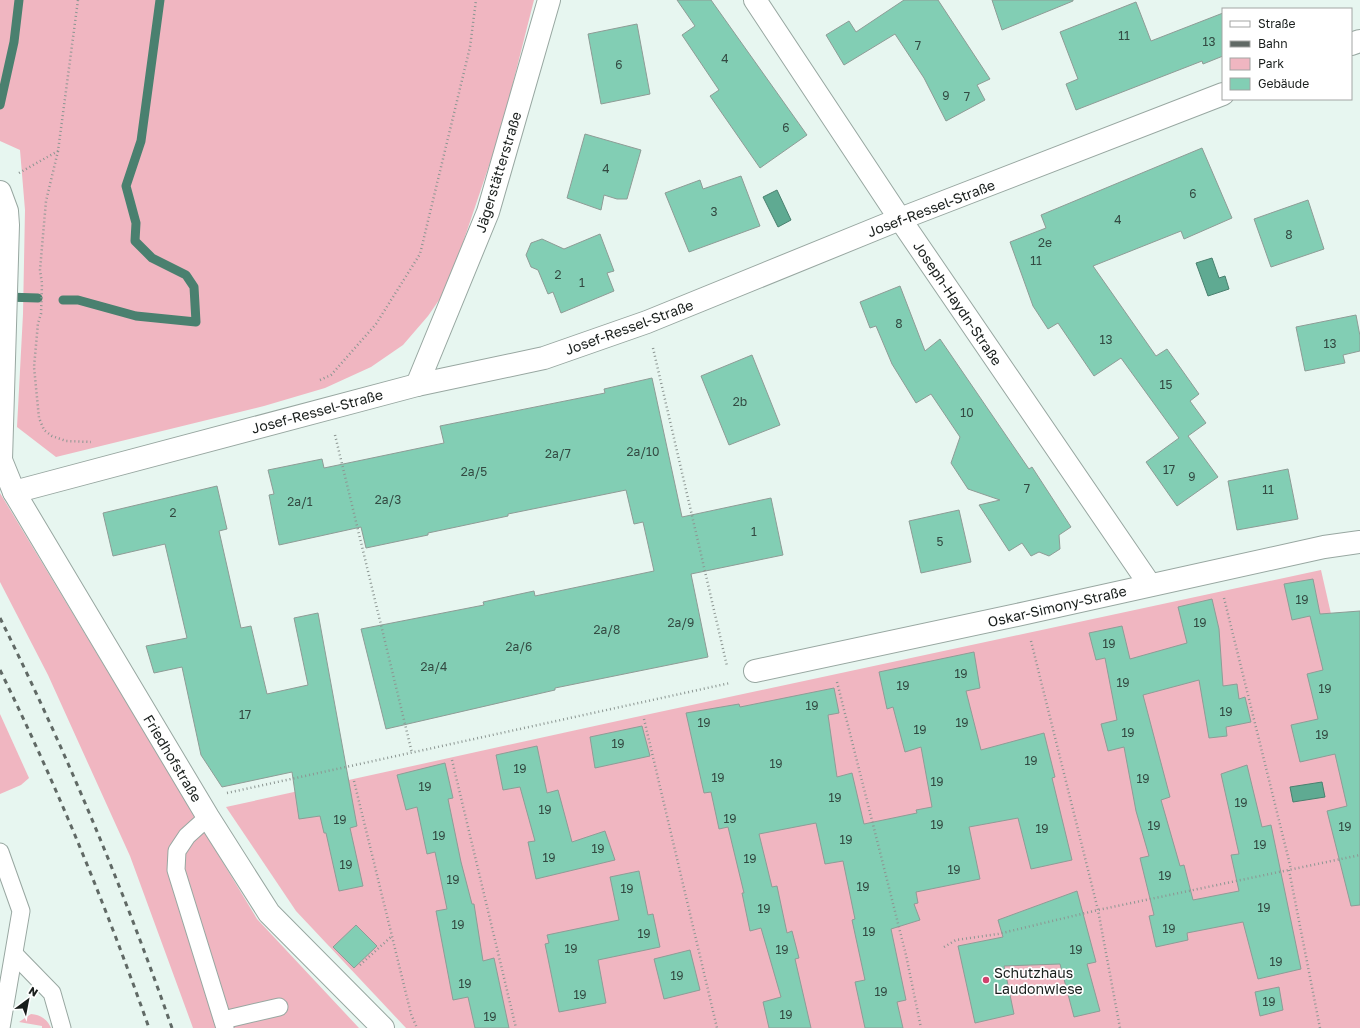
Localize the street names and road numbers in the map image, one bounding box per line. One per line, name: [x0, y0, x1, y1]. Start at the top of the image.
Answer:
street label: Jägerstätterstraße: [471, 109, 525, 235]
street label: Josef-Ressel-Straße: [865, 176, 997, 240]
street label: Joseph-Haydn-Straße: [910, 238, 1006, 368]
street label: Josef-Ressel-Straße: [563, 296, 695, 358]
street label: Josef-Ressel-Straße: [249, 385, 385, 437]
street label: Oskar-Simony-Straße: [986, 582, 1128, 630]
street label: Friedhofstraße: [140, 711, 206, 805]

